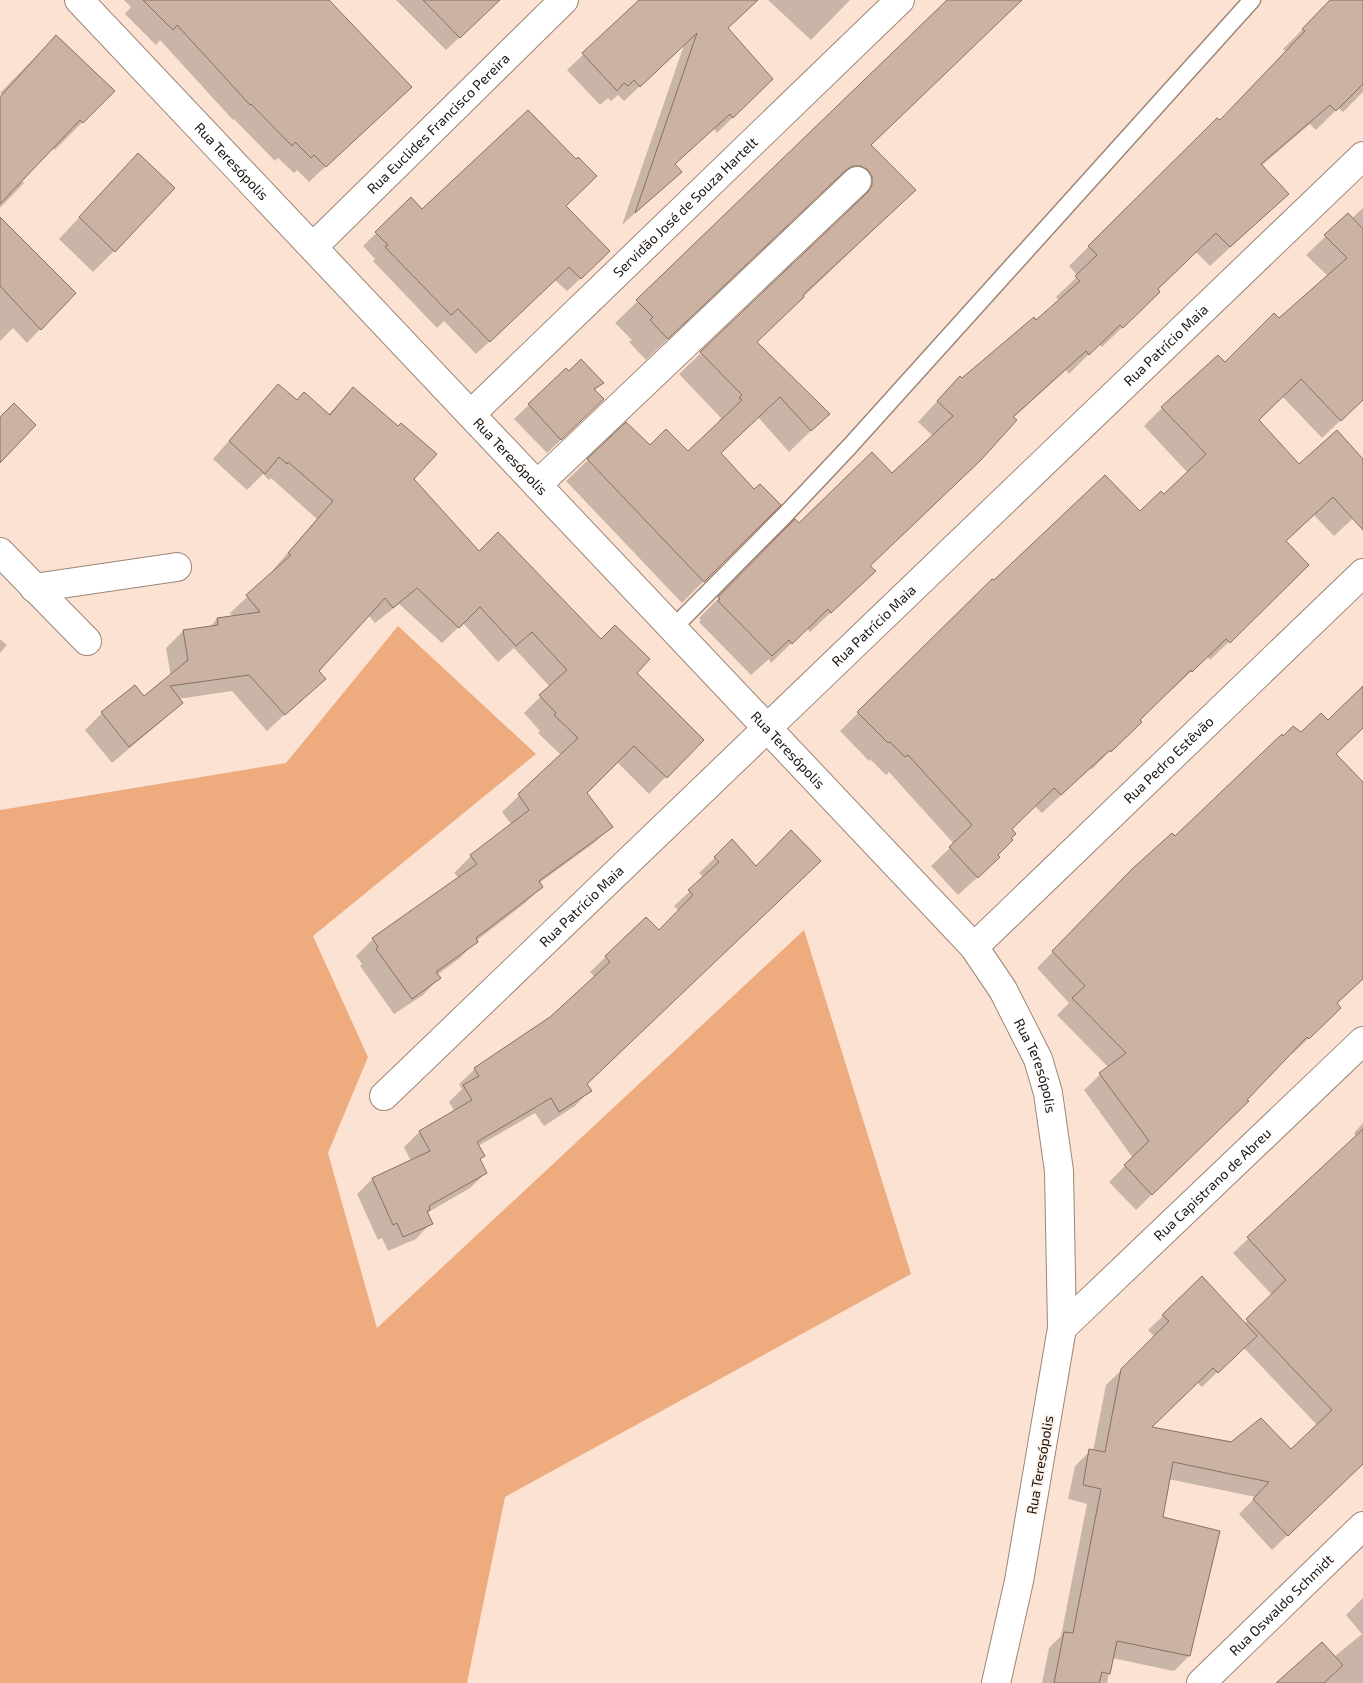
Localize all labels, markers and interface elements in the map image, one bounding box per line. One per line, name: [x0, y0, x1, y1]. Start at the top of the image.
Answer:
street label: Rua Euclides Francisco Pereira: [363, 49, 513, 197]
street label: Rua Teresópolis: [191, 119, 272, 203]
street label: Servidão José de Souza Hartelt: [609, 133, 761, 280]
street label: Rua Patrício Maia: [1120, 301, 1211, 389]
street label: Rua Teresópolis: [470, 414, 551, 498]
street label: Rua Patrício Maia: [828, 581, 919, 670]
street label: Rua Teresópolis: [748, 707, 829, 792]
street label: Rua Pedro Estêvão: [1120, 712, 1217, 807]
street label: Rua Patrício Maia: [536, 862, 627, 950]
street label: Rua Teresópolis: [1011, 1015, 1060, 1114]
street label: Rua Capistrano de Abreu: [1150, 1124, 1274, 1244]
street label: Rua Teresópolis: [1022, 1414, 1057, 1516]
street label: Rua Oswaldo Schmidt: [1225, 1550, 1337, 1659]

